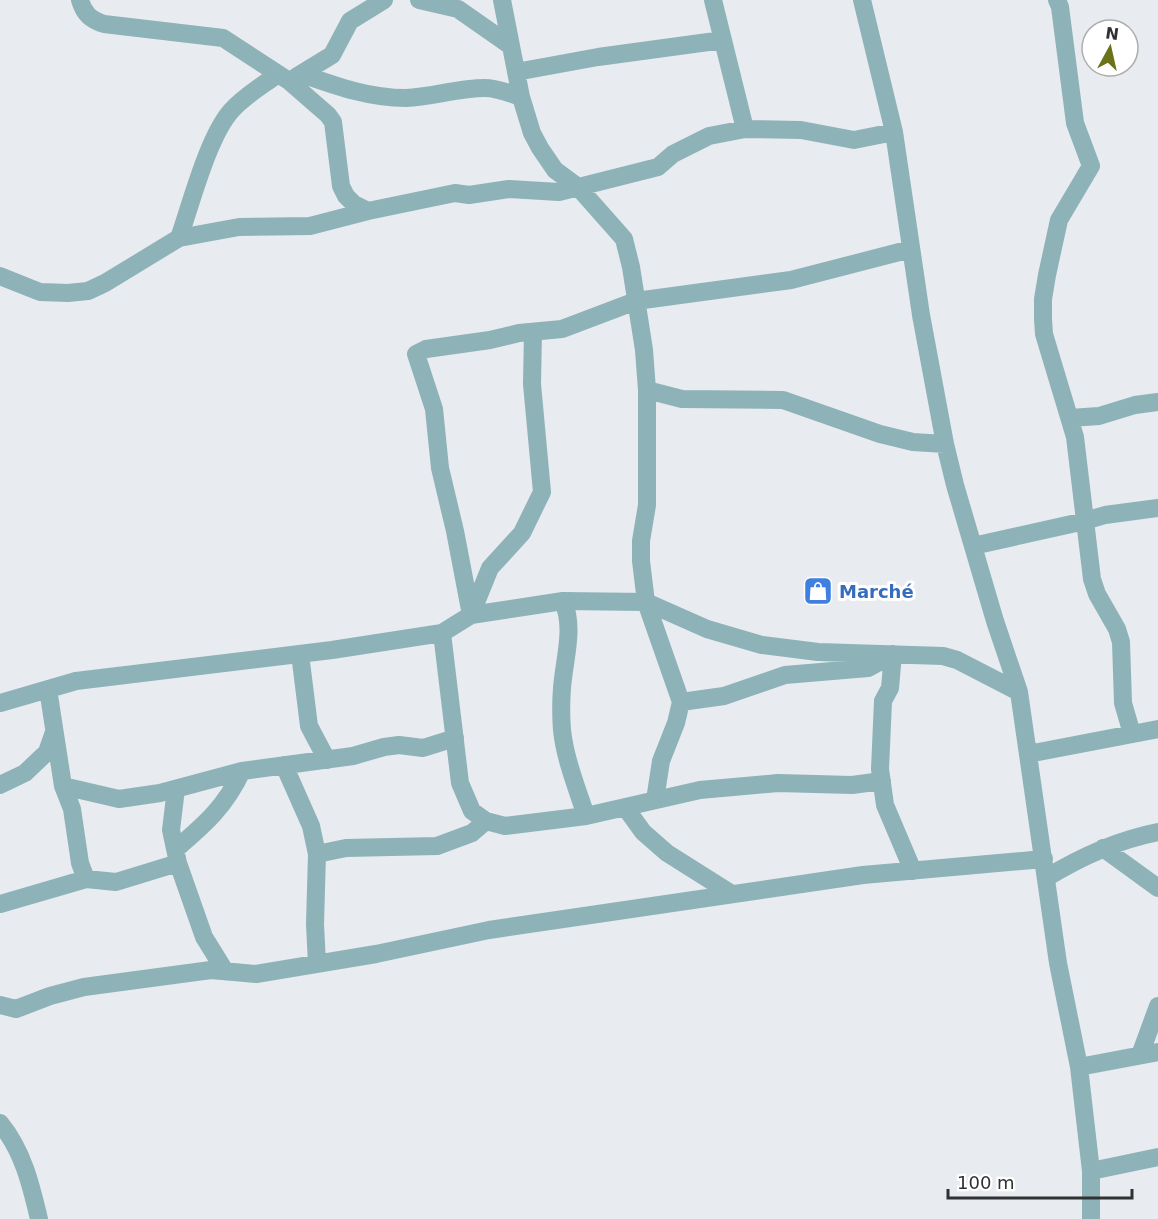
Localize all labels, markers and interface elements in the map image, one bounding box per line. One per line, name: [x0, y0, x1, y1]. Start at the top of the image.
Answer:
north arrow: [1080, 18, 1140, 78]
text: N: [1104, 23, 1120, 44]
shop icon: Marché: [802, 575, 834, 607]
place label: Marché: [839, 581, 914, 602]
scale bar: [948, 1162, 1132, 1200]
text: 100 m: [957, 1172, 1015, 1193]

